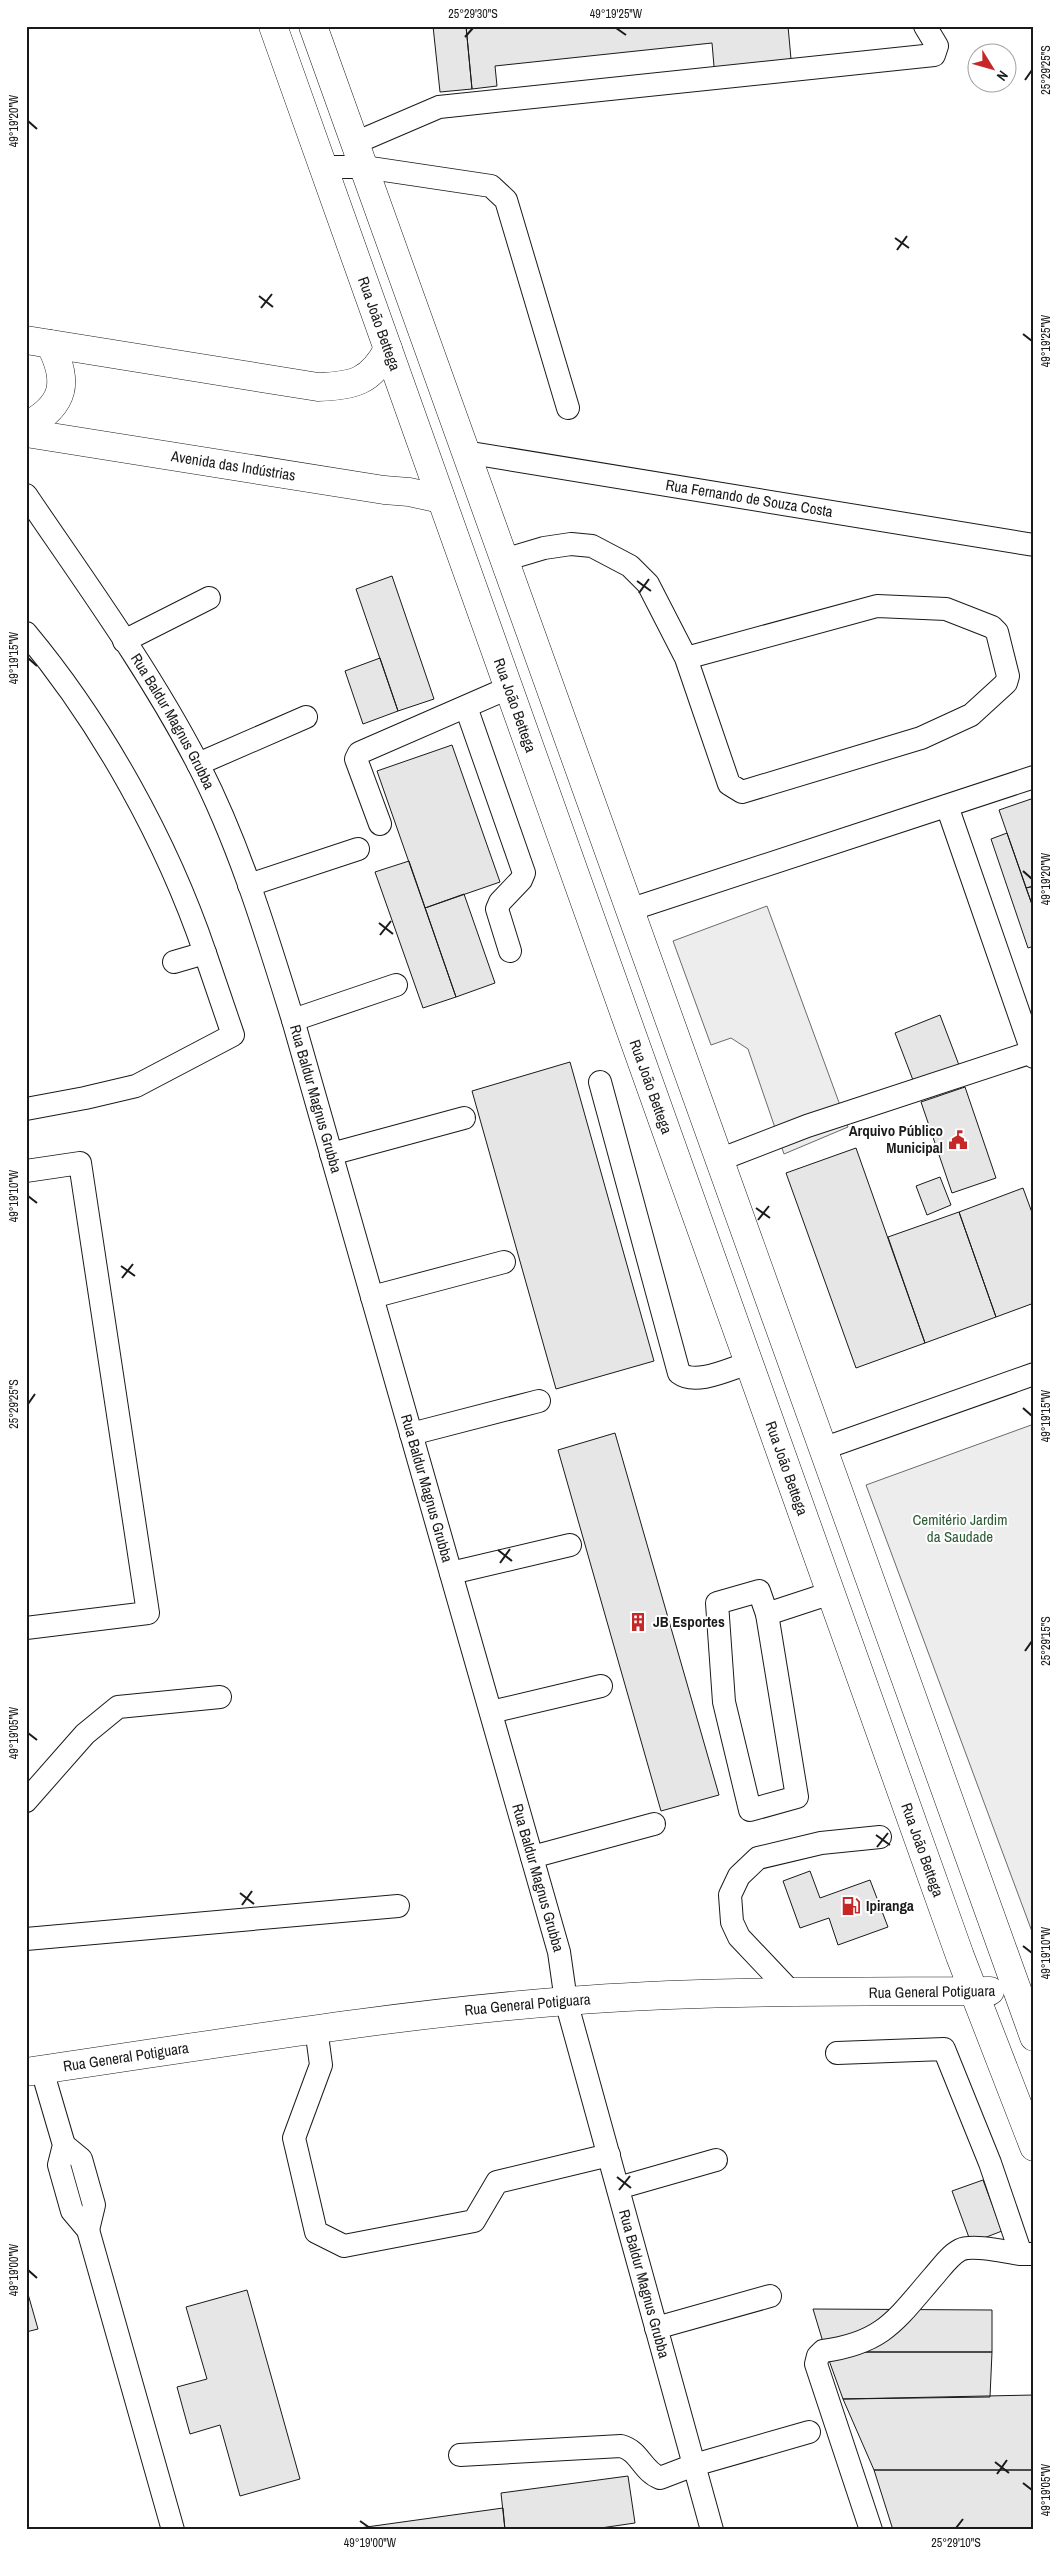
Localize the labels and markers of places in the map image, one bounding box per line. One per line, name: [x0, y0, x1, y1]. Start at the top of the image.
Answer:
place label: Arquivo Público Municipal: [849, 1120, 943, 1158]
public building icon: Arquivo Público Municipal: [947, 1129, 969, 1151]
building icon: JB Esportes: [627, 1611, 649, 1633]
place label: JB Esportes: [653, 1611, 725, 1632]
fuel station icon: Ipiranga: [840, 1895, 862, 1917]
place label: Ipiranga: [866, 1895, 914, 1916]

